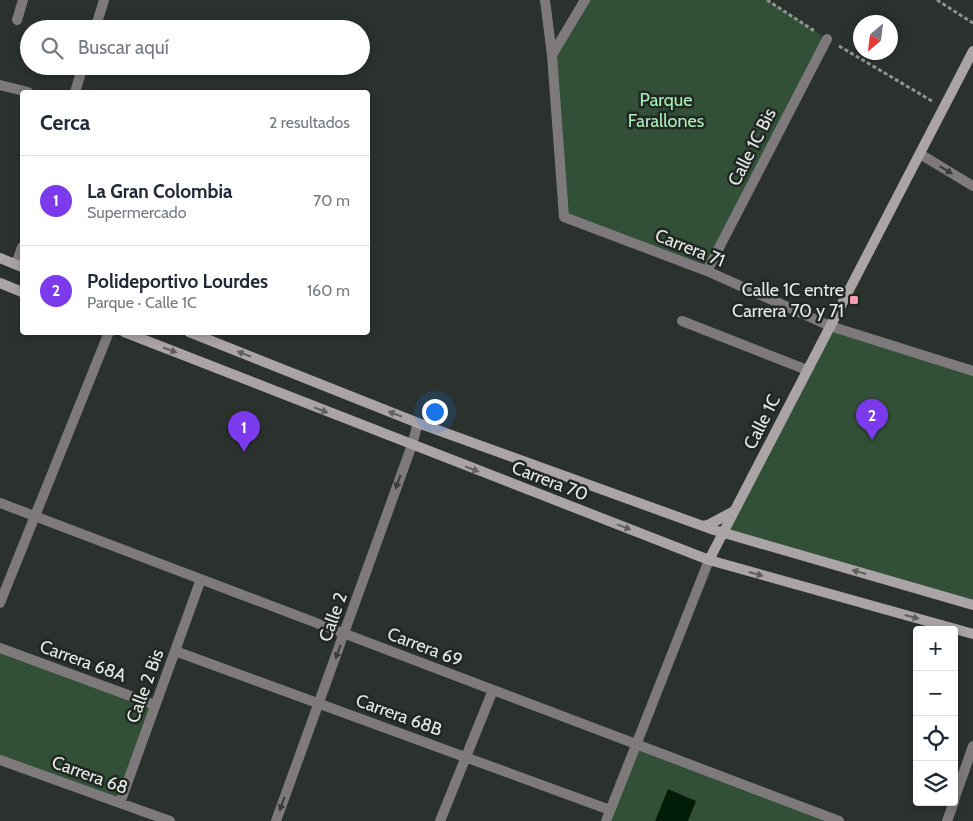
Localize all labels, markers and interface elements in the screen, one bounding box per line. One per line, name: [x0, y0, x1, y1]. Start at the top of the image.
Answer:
north arrow: [853, 15, 898, 60]
search box: [20, 20, 370, 75]
icon: search: [38, 34, 66, 62]
text: Buscar aquí: [78, 36, 169, 59]
park label: Parque Farallones: [628, 89, 704, 132]
street label: Calle 1C Bis: [723, 104, 781, 190]
text: Cerca: [40, 110, 90, 135]
text: 2 resultados: [269, 113, 350, 132]
one-way arrow: [940, 165, 953, 174]
text: La Gran Colombia: [87, 180, 232, 203]
text: 1: [53, 191, 59, 210]
text: 70 m: [313, 191, 350, 210]
text: Supermercado: [87, 203, 187, 222]
street label: Carrera 71: [652, 224, 728, 272]
text: Polideportivo Lourdes: [87, 270, 268, 293]
place label: Calle 1C entre Carrera 70 y 71: [732, 279, 844, 322]
text: 2: [52, 281, 60, 300]
text: 160 m: [307, 281, 350, 300]
text: Parque · Calle 1C: [87, 293, 197, 312]
marker: Calle 1C entre Carrera 70 y 71: [848, 294, 860, 306]
one-way arrow: [162, 347, 177, 354]
one-way arrow: [236, 350, 251, 358]
street label: Calle 1C: [739, 391, 785, 453]
your location: [422, 399, 448, 425]
pin: 2: [856, 399, 888, 440]
one-way arrow: [314, 406, 328, 414]
one-way arrow: [388, 409, 402, 417]
pin: 1: [228, 411, 260, 452]
street label: Carrera 70: [509, 456, 591, 506]
one-way arrow: [465, 465, 479, 473]
one-way arrow: [394, 475, 401, 490]
one-way arrow: [617, 523, 632, 531]
one-way arrow: [851, 568, 866, 576]
one-way arrow: [748, 570, 763, 578]
street label: Calle 2: [314, 589, 352, 645]
one-way arrow: [905, 613, 920, 621]
street label: Carrera 69: [384, 623, 466, 671]
map controls: [913, 626, 958, 806]
button: +: [913, 626, 958, 671]
street label: Carrera 68A: [37, 635, 129, 687]
one-way arrow: [334, 645, 342, 660]
street label: Calle 2 Bis: [122, 646, 168, 726]
button: −: [913, 671, 958, 716]
street label: Carrera 68B: [353, 689, 445, 741]
button: locate: [913, 716, 958, 761]
street label: Carrera 68: [49, 751, 131, 799]
button: layers: [913, 761, 958, 806]
one-way arrow: [278, 797, 285, 812]

